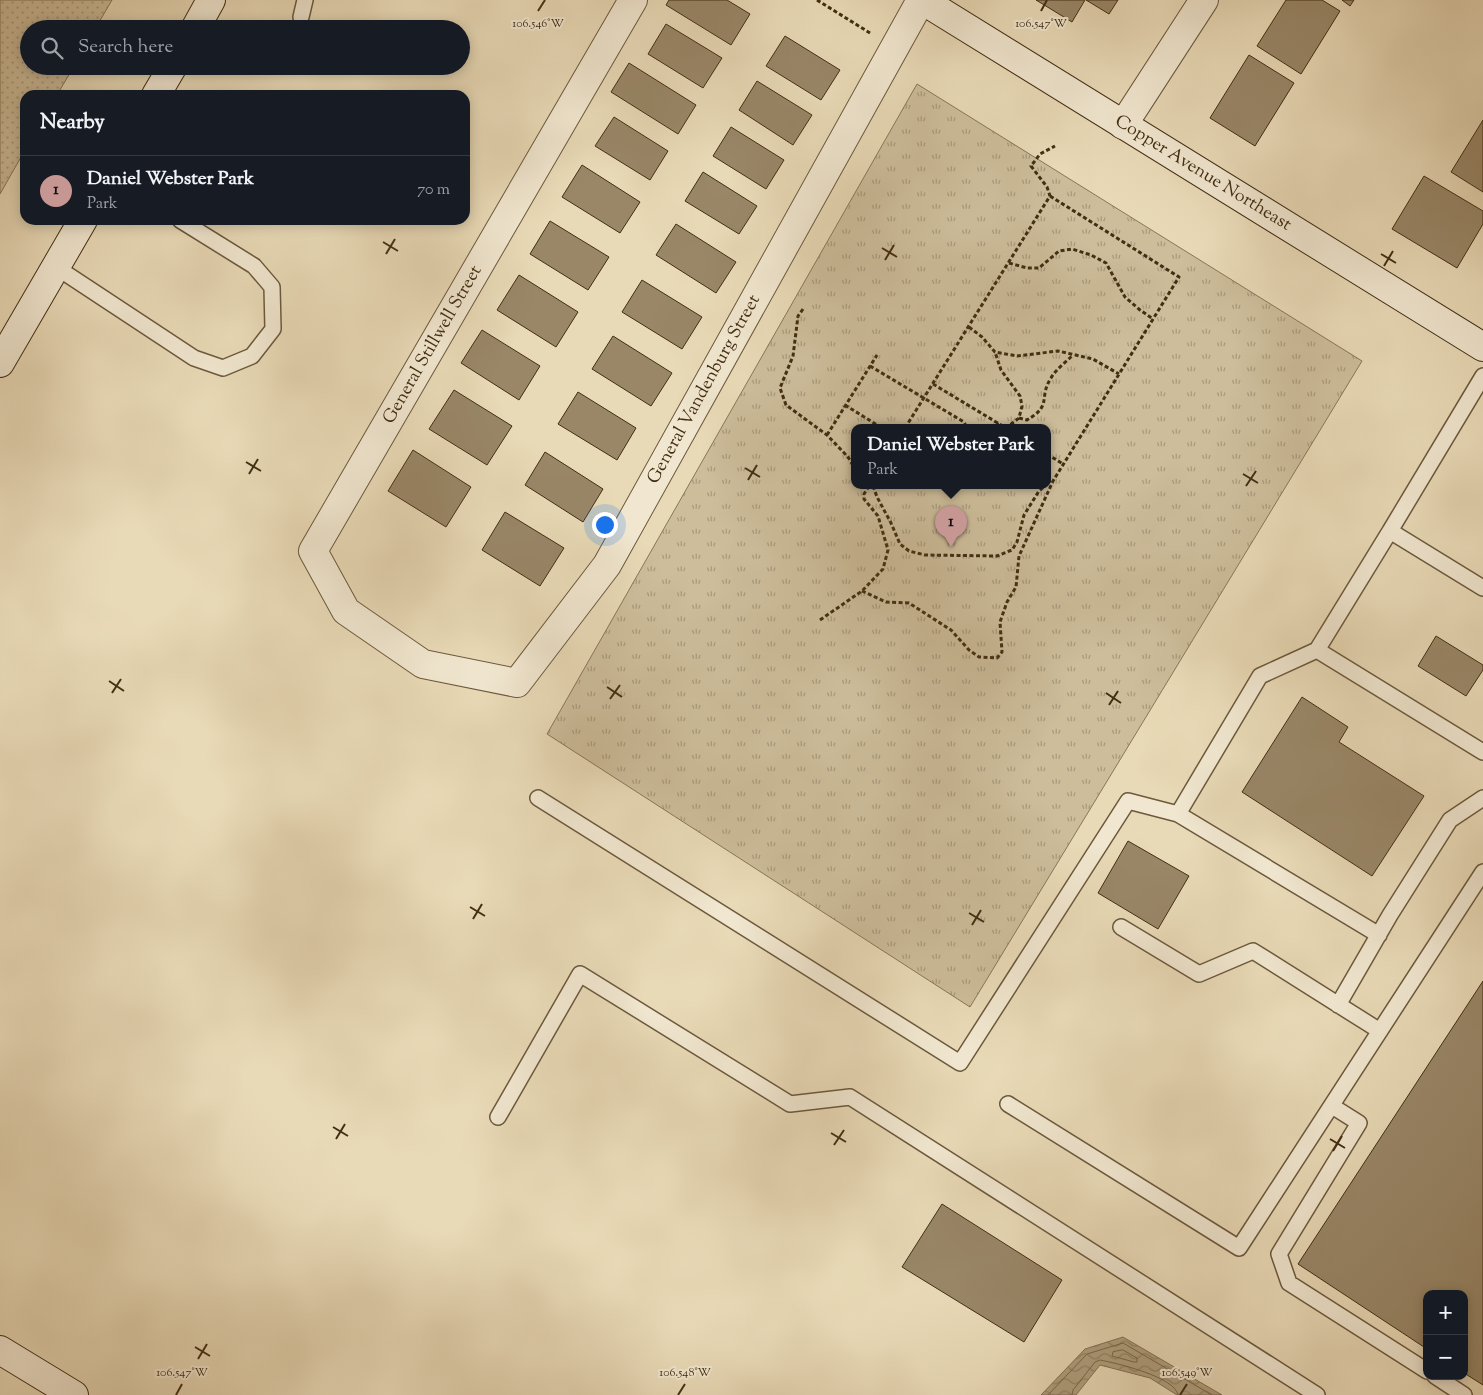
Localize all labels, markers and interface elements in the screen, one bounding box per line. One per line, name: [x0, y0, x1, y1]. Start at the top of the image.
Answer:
text: 106.546°W: [512, 15, 564, 33]
text: 106.547°W: [1015, 15, 1068, 33]
search box: [20, 20, 470, 75]
icon: search: [38, 34, 66, 62]
text: Search here: [78, 34, 173, 61]
text: Nearby: [40, 108, 105, 138]
street label: Copper Avenue Northeast: [1109, 109, 1296, 238]
text: Daniel Webster Park: [87, 166, 254, 193]
text: 1: [53, 179, 59, 202]
text: 70 m: [417, 179, 450, 202]
text: Park: [87, 193, 118, 216]
street label: General Stillwell Street: [377, 261, 489, 429]
street label: General Vandenburg Street: [641, 290, 768, 489]
popup: [851, 424, 1051, 489]
text: Daniel Webster Park: [867, 432, 1035, 459]
text: Park: [867, 459, 898, 482]
pin: 1: [935, 506, 967, 547]
your location: [592, 512, 618, 538]
map controls: [1423, 1290, 1468, 1380]
button: +: [1423, 1290, 1468, 1335]
button: −: [1423, 1335, 1468, 1380]
text: 106.547°W: [156, 1364, 209, 1382]
text: 106.548°W: [659, 1364, 712, 1382]
text: 106.549°W: [1161, 1364, 1213, 1382]

